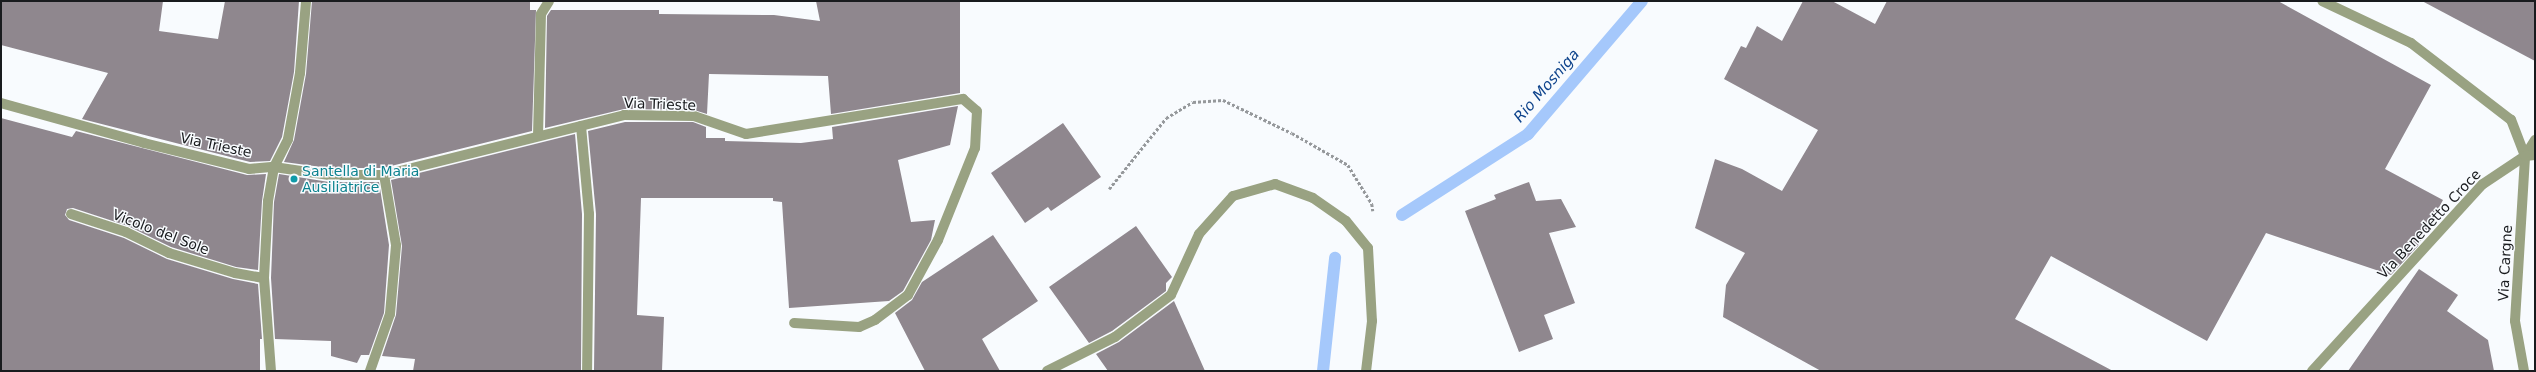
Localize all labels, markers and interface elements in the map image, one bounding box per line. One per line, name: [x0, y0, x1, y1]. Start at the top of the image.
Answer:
water label: Rio Mosniga: [1510, 46, 1584, 126]
street label: Via Trieste: [624, 94, 696, 114]
street label: Via Trieste: [179, 129, 253, 161]
place label: Santella di Maria Ausiliatrice: [302, 163, 419, 196]
street label: Via Benedetto Croce: [2374, 166, 2484, 282]
marker: Santella di Maria Ausiliatrice: [289, 174, 299, 184]
street label: Vicolo del Sole: [110, 206, 212, 258]
street label: Via Cargne: [2495, 224, 2515, 302]

